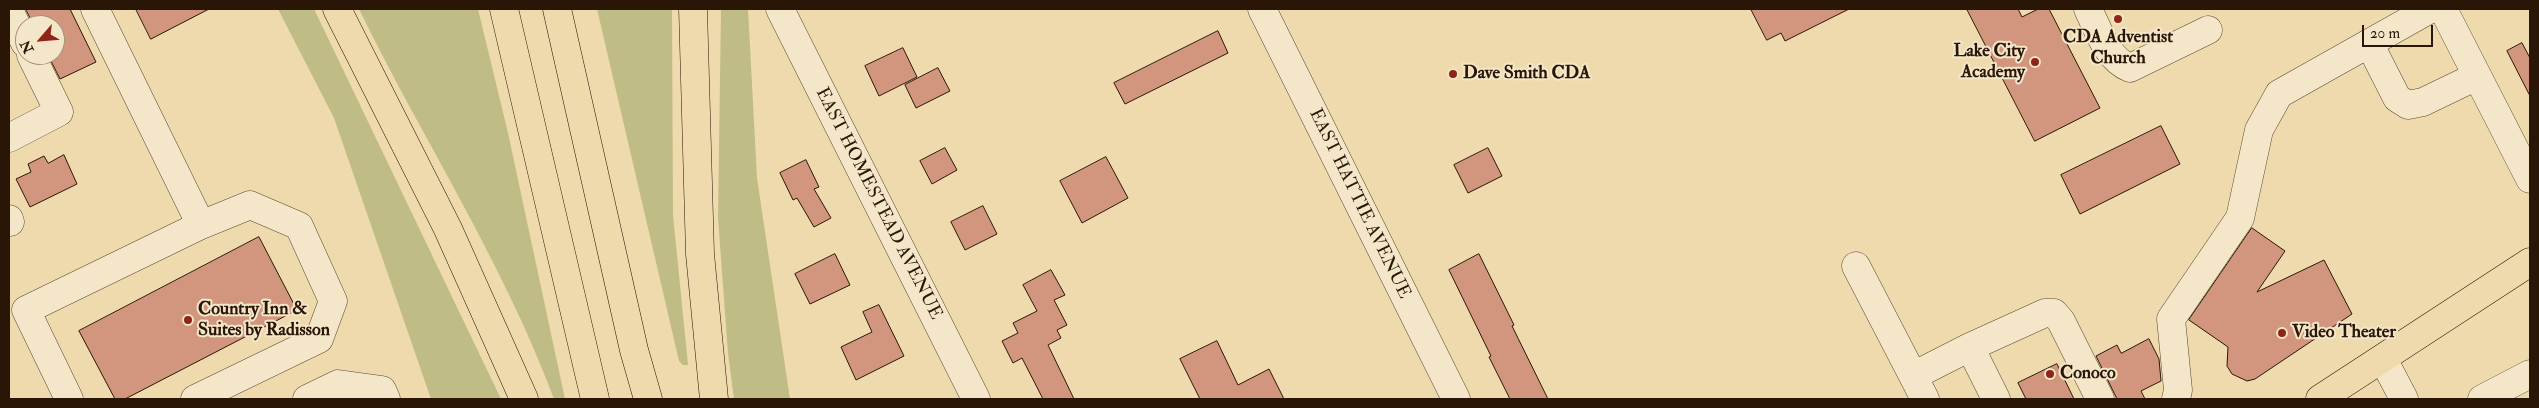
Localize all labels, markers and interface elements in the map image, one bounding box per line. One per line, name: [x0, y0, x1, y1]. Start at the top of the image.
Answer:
marker: CDA Adventist Church: [2112, 13, 2124, 25]
north arrow: [15, 15, 65, 65]
scale bar: [2364, 15, 2435, 47]
text: 20 m: [2370, 24, 2400, 43]
place label: CDA Adventist Church: [2063, 27, 2173, 70]
text: N: [17, 37, 38, 56]
place label: Lake City Academy: [1953, 41, 2025, 84]
marker: Lake City Academy: [2029, 56, 2041, 68]
place label: Dave Smith CDA: [1463, 63, 1590, 85]
marker: Dave Smith CDA: [1447, 68, 1459, 80]
street label: EAST HOMESTEAD AVENUE: [810, 84, 946, 324]
street label: EAST HATTIE AVENUE: [1304, 106, 1414, 302]
place label: Country Inn & Suites by Radisson: [198, 299, 330, 342]
marker: Country Inn & Suites by Radisson: [182, 314, 194, 326]
place label: Video Theater: [2292, 322, 2396, 344]
marker: Video Theater: [2276, 327, 2288, 339]
place label: Conoco: [2060, 363, 2116, 385]
marker: Conoco: [2044, 368, 2056, 380]

